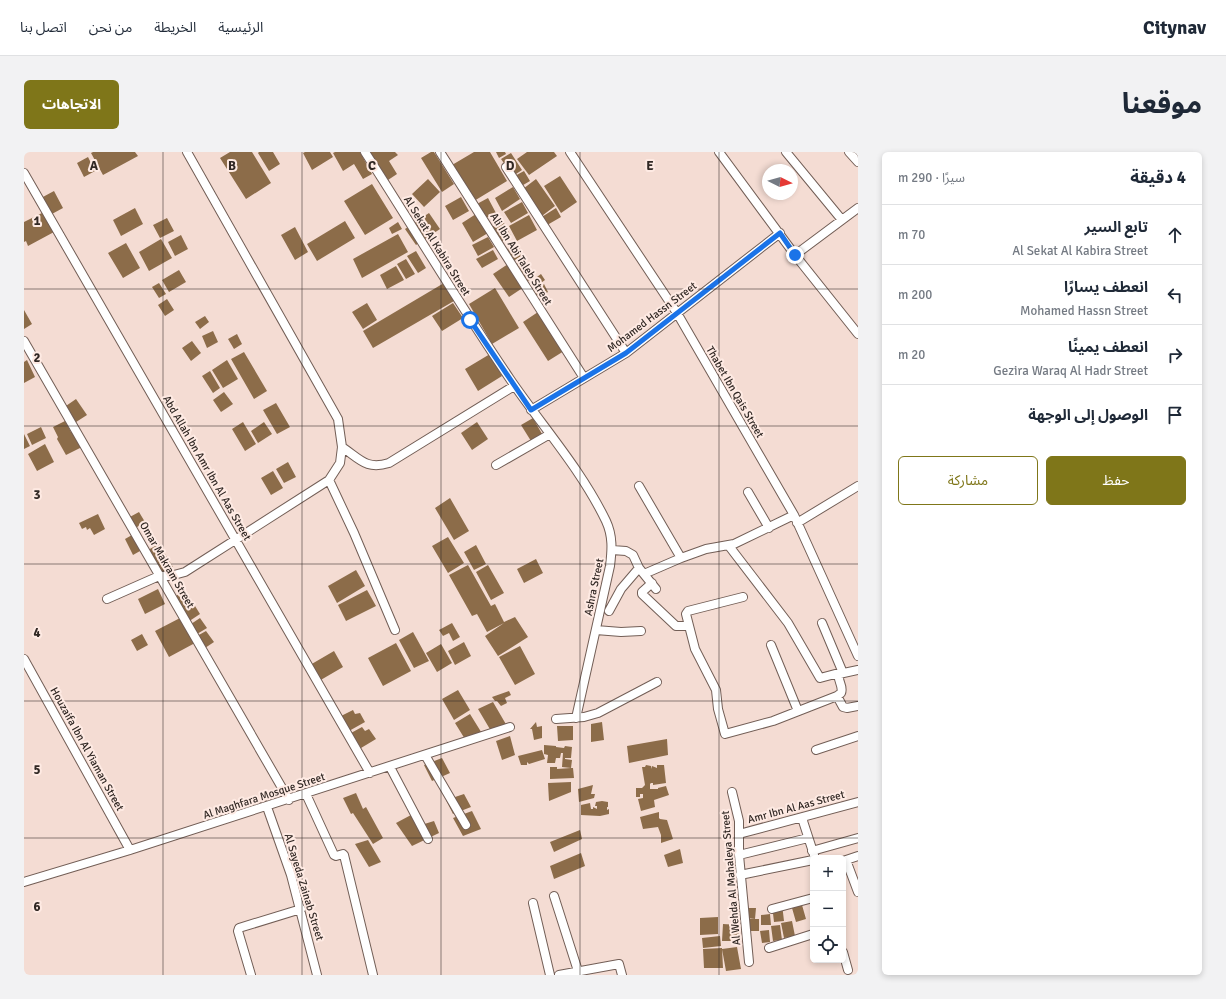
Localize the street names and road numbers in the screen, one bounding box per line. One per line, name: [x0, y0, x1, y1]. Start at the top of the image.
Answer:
street label: Al Sekat Al Kabira Street: [401, 194, 473, 298]
street label: Ali Ibn Abi Taleb Street: [487, 210, 555, 308]
street label: Mohamed Hassn Street: [605, 279, 699, 355]
street label: Thabet Ibn Qais Street: [703, 344, 767, 440]
street label: Abd Allah Ibn Amr Ibn Al Aas Street: [160, 393, 254, 543]
street label: Omar Makram Street: [137, 520, 197, 611]
street label: Ashra Street: [582, 557, 606, 617]
street label: Houzaifa Ibn Al Yiaman Street: [47, 685, 127, 813]
street label: Al Maghfara Mosque Street: [201, 770, 327, 822]
street label: Amr Ibn Al Aas Street: [746, 788, 846, 826]
street label: Al Wehda Al Mahaleya Street: [719, 810, 743, 946]
street label: Al Sayeda Zainab Street: [282, 832, 327, 942]

